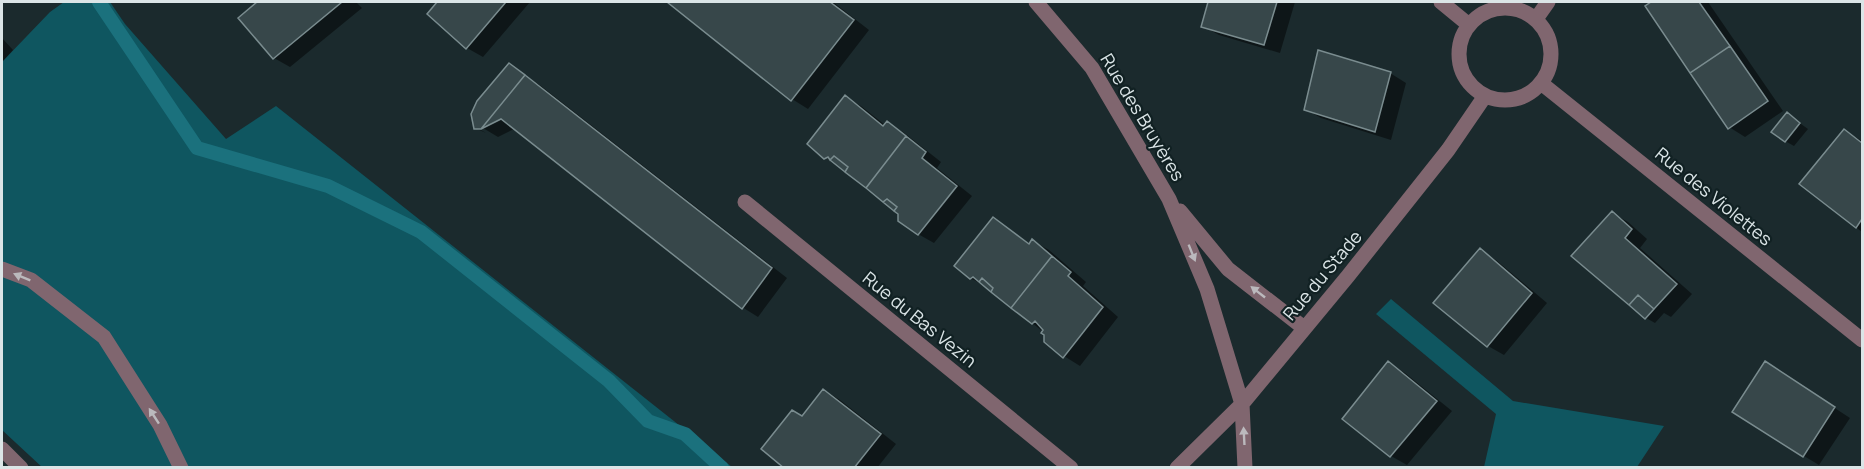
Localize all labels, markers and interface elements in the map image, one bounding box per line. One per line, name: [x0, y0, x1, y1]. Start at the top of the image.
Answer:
street label: Rue des Bruyères: [1095, 49, 1191, 185]
street label: Rue des Violettes: [1651, 141, 1777, 251]
street label: Rue du Stade: [1277, 225, 1367, 325]
one-way arrow: [1187, 244, 1197, 262]
street label: Rue du Bas Vezin: [858, 266, 982, 372]
one-way arrow: [13, 272, 31, 281]
one-way arrow: [1250, 287, 1265, 299]
one-way arrow: [149, 408, 160, 424]
one-way arrow: [1239, 426, 1248, 445]

